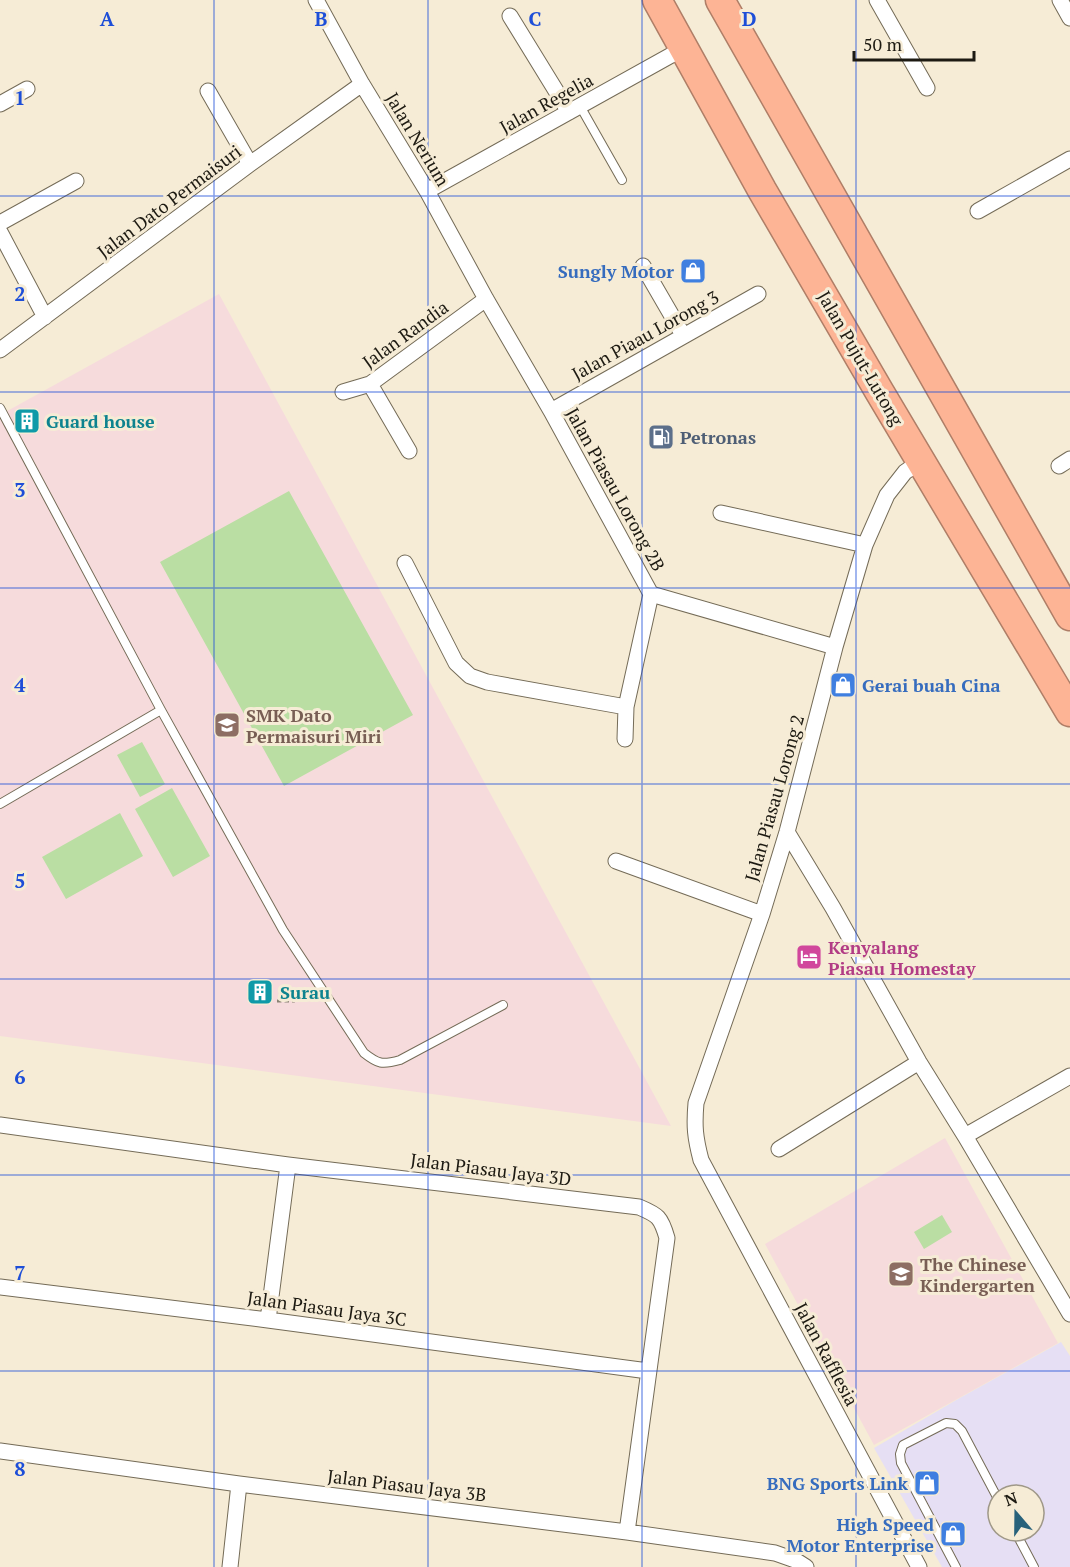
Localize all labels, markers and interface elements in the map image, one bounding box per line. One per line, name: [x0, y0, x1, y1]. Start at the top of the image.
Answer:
text: A: [100, 5, 115, 32]
text: B: [315, 5, 328, 32]
text: C: [528, 5, 542, 32]
text: D: [742, 5, 756, 32]
scale bar: [854, 24, 974, 62]
text: 50 m: [863, 32, 903, 56]
street label: Jalan Regelia: [495, 67, 597, 139]
text: 1: [14, 84, 26, 111]
street label: Jalan Nerium: [381, 88, 456, 191]
street label: Jalan Dato Permaisuri: [92, 139, 246, 263]
shop icon: Sungly Motor: [678, 256, 708, 286]
place label: Sungly Motor: [558, 259, 674, 283]
text: 2: [14, 280, 26, 307]
street label: Jalan Piaau Lorong 3: [567, 285, 723, 385]
street label: Jalan Pujut-Lutong: [813, 286, 910, 430]
street label: Jalan Randia: [357, 295, 453, 373]
street label: Jalan Piasau Lorong 2B: [561, 403, 671, 575]
building icon: Guard house: [12, 406, 42, 436]
place label: Guard house: [46, 409, 155, 433]
fuel station icon: Petronas: [646, 422, 676, 452]
place label: Petronas: [680, 425, 756, 449]
text: 3: [14, 476, 26, 503]
shop icon: Gerai buah Cina: [828, 670, 858, 700]
text: 4: [14, 671, 26, 698]
place label: Gerai buah Cina: [862, 673, 1001, 697]
place label: SMK Dato Permaisuri Miri: [246, 703, 381, 748]
school or university icon: SMK Dato Permaisuri Miri: [212, 710, 242, 740]
street label: Jalan Piasau Lorong 2: [739, 712, 809, 884]
text: 5: [14, 867, 26, 894]
place label: Kenyalang Piasau Homestay: [828, 935, 976, 980]
hotel icon: Kenyalang Piasau Homestay: [794, 942, 824, 972]
building icon: Surau: [245, 977, 275, 1007]
place label: Surau: [280, 980, 330, 1004]
text: 6: [14, 1063, 26, 1090]
street label: Jalan Piasau Jaya 3D: [409, 1147, 573, 1191]
place label: The Chinese Kindergarten: [920, 1252, 1035, 1297]
text: 7: [14, 1259, 26, 1286]
school or university icon: The Chinese Kindergarten: [886, 1259, 916, 1289]
street label: Jalan Piasau Jaya 3C: [246, 1285, 408, 1331]
street label: Jalan Rafflesia: [790, 1298, 864, 1410]
text: 8: [14, 1455, 26, 1482]
street label: Jalan Piasau Jaya 3B: [326, 1463, 488, 1507]
shop icon: BNG Sports Link: [912, 1468, 942, 1498]
place label: BNG Sports Link: [767, 1471, 909, 1495]
north arrow: [986, 1483, 1046, 1543]
text: N: [1001, 1486, 1020, 1511]
place label: High Speed Motor Enterprise: [787, 1512, 934, 1557]
shop icon: High Speed Motor Enterprise: [938, 1519, 968, 1549]

